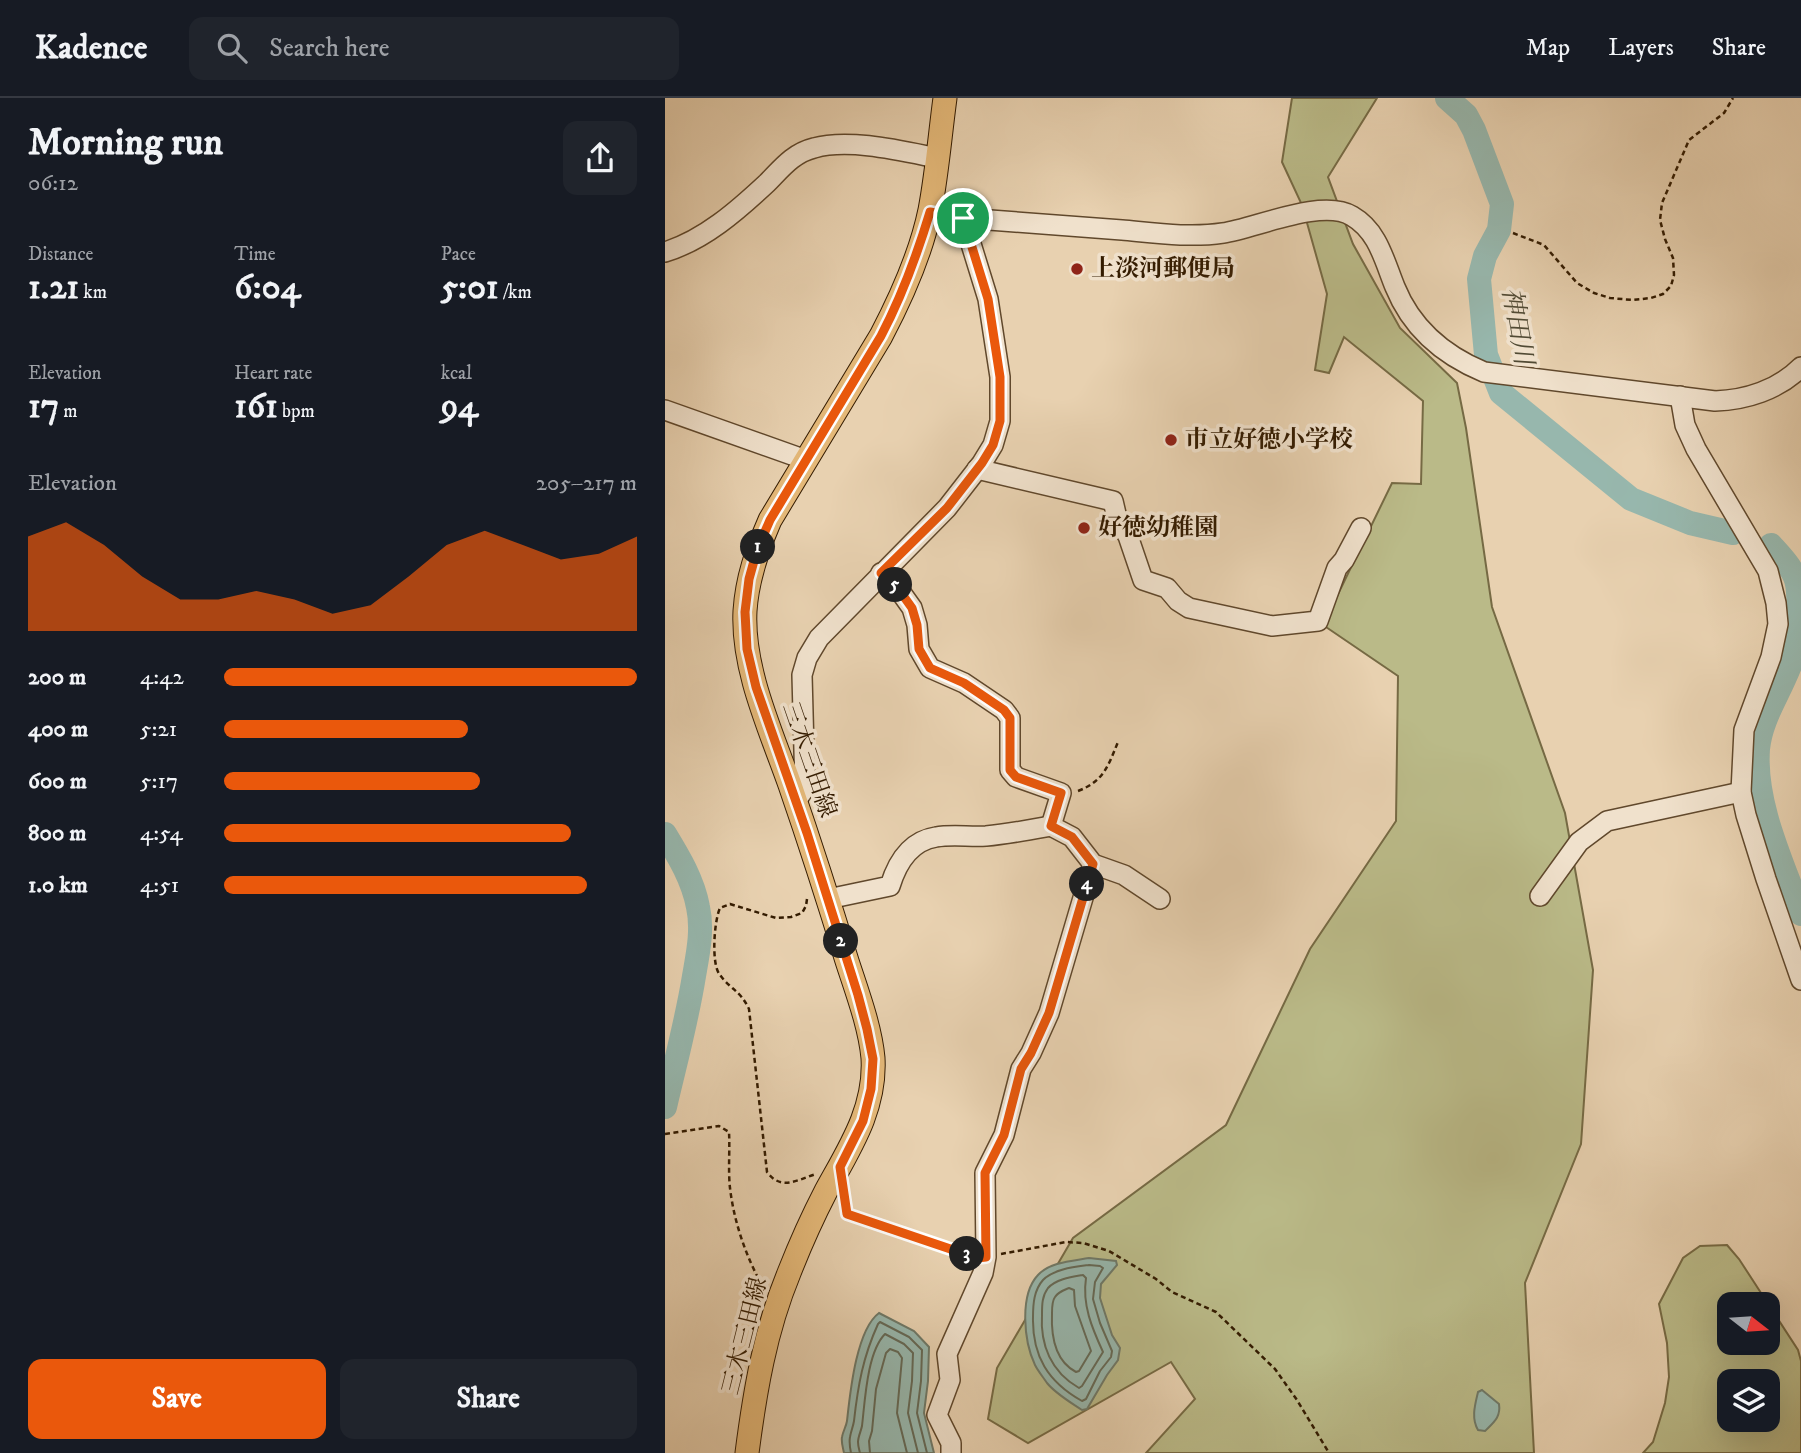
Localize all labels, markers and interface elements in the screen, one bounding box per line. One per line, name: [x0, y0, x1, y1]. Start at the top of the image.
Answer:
search box: [189, 17, 679, 80]
text: Kadence: [35, 28, 147, 69]
icon: search: [213, 29, 251, 67]
text: Search here: [269, 32, 390, 65]
text: Map: [1526, 33, 1570, 63]
text: Layers: [1608, 33, 1674, 63]
text: Share: [1712, 33, 1766, 63]
text: Morning run: [28, 119, 223, 167]
button: share: [563, 121, 637, 195]
text: 06:12: [28, 169, 78, 198]
pin: [933, 188, 993, 248]
icon: arrive: [944, 199, 982, 237]
text: Distance: [28, 243, 93, 266]
text: Time: [234, 243, 276, 266]
text: Pace: [441, 243, 476, 266]
place label: 上淡河郵便局: [1091, 254, 1235, 284]
marker: 上淡河郵便局: [1069, 261, 1085, 277]
text: 1.21: [28, 266, 79, 310]
text: 6:04: [234, 266, 301, 310]
text: 5:01: [441, 266, 499, 310]
text: km: [79, 281, 107, 304]
text: /km: [499, 281, 532, 304]
water label: 神田川: [1494, 285, 1541, 370]
text: Elevation: [28, 362, 102, 385]
text: Heart rate: [234, 362, 312, 385]
text: kcal: [441, 362, 472, 385]
text: 17: [28, 385, 59, 429]
text: 161: [234, 385, 278, 429]
text: 94: [441, 385, 478, 429]
text: m: [59, 400, 78, 423]
text: bpm: [278, 400, 315, 423]
place label: 市立好徳小学校: [1185, 425, 1353, 455]
marker: 市立好徳小学校: [1163, 432, 1179, 448]
text: Elevation: [28, 469, 117, 498]
text: 205–217 m: [536, 469, 637, 498]
place label: 好徳幼稚園: [1098, 513, 1218, 543]
marker: 好徳幼稚園: [1076, 520, 1092, 536]
pin: 1: [741, 530, 775, 564]
text: 1: [754, 535, 761, 558]
pin: 5: [877, 568, 912, 602]
text: 5: [890, 573, 899, 596]
text: 200 m: [28, 663, 86, 692]
text: 4:42: [140, 663, 184, 692]
street label: 三木三田線: [775, 698, 843, 822]
text: 400 m: [28, 715, 88, 744]
text: 5:21: [140, 715, 177, 744]
text: 600 m: [28, 767, 87, 796]
text: 5:17: [140, 767, 178, 796]
text: 800 m: [28, 819, 86, 848]
text: 4:54: [140, 819, 183, 848]
pin: 4: [1069, 866, 1105, 902]
text: 1.0 km: [28, 871, 88, 900]
text: 4:51: [140, 871, 179, 900]
text: 4: [1081, 872, 1092, 895]
pin: 2: [823, 924, 859, 958]
text: 2: [836, 929, 845, 952]
pin: 3: [949, 1236, 985, 1272]
text: 3: [963, 1242, 970, 1265]
street label: 三木三田線: [716, 1274, 774, 1398]
north arrow: [1717, 1292, 1780, 1354]
map controls: [1717, 1292, 1780, 1432]
button: Save: [28, 1359, 326, 1439]
button: Share: [340, 1359, 637, 1439]
button: layers: [1717, 1369, 1780, 1432]

